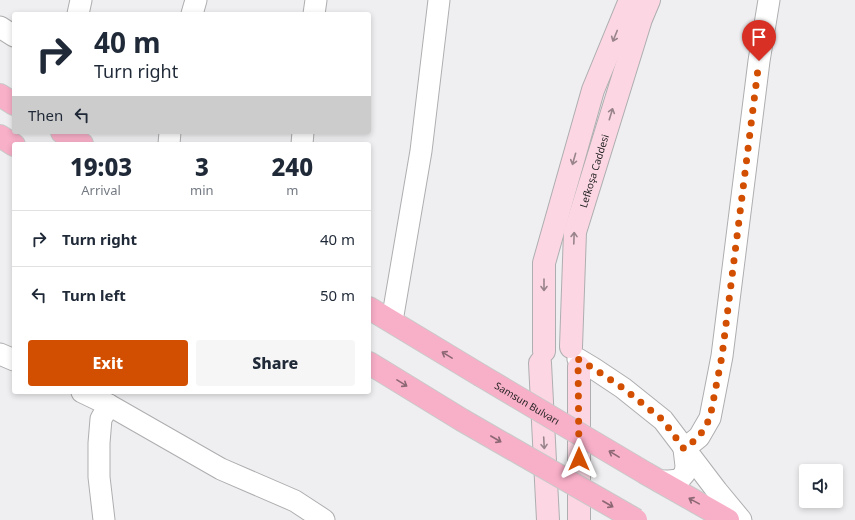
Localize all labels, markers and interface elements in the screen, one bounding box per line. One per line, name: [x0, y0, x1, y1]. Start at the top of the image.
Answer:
pin: [742, 20, 776, 61]
text: 40 m: [94, 23, 161, 61]
icon: arrive: [748, 26, 770, 48]
icon: right: [28, 28, 80, 80]
one-way arrow: [611, 30, 619, 42]
text: Turn right: [94, 59, 178, 83]
icon: left: [71, 104, 93, 126]
text: Then: [28, 105, 63, 125]
one-way arrow: [608, 107, 615, 120]
street label: Lefkoşa Caddesi: [576, 133, 612, 209]
text: 19:03: [70, 150, 132, 183]
text: 3: [195, 150, 209, 183]
text: 240: [272, 150, 313, 183]
one-way arrow: [569, 152, 577, 165]
text: Arrival: [81, 181, 121, 199]
text: min: [190, 181, 214, 199]
text: m: [286, 181, 298, 199]
icon: right: [28, 228, 50, 250]
text: Turn right: [62, 229, 137, 249]
text: 40 m: [320, 229, 355, 249]
one-way arrow: [571, 232, 578, 245]
one-way arrow: [540, 278, 548, 291]
icon: left: [28, 284, 50, 306]
text: Turn left: [62, 285, 126, 305]
text: 50 m: [320, 285, 355, 305]
button: Exit: [28, 340, 188, 386]
button: Share: [196, 340, 355, 386]
one-way arrow: [441, 350, 453, 358]
street label: Samsun Bulvarı: [492, 378, 562, 428]
one-way arrow: [396, 380, 408, 388]
one-way arrow: [490, 436, 502, 444]
one-way arrow: [541, 436, 548, 449]
position arrow: [558, 438, 600, 480]
one-way arrow: [608, 450, 620, 458]
map controls: [799, 464, 843, 508]
button: sound: [799, 464, 843, 508]
one-way arrow: [688, 496, 700, 504]
one-way arrow: [602, 501, 614, 509]

